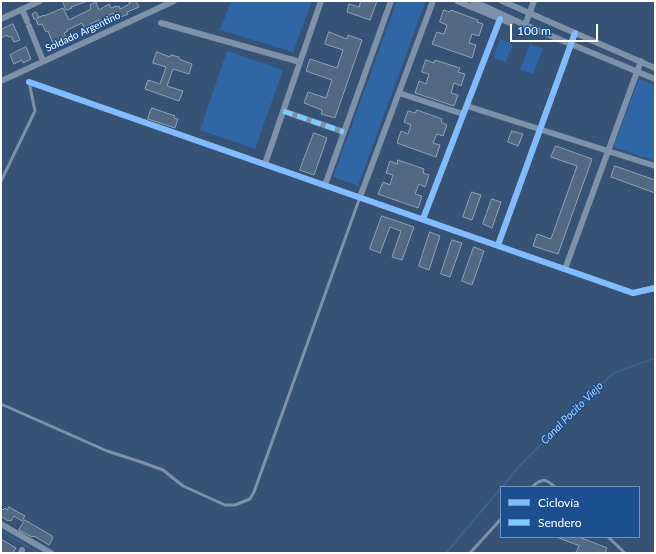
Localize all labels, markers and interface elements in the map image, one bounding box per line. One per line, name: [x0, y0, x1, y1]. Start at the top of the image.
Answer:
street label: Soldado Argentino: [44, 9, 122, 55]
scale bar: [512, 16, 600, 42]
text: 100 m: [517, 23, 551, 38]
water label: Canal Pocito Viejo: [538, 379, 606, 447]
legend: [500, 486, 640, 538]
text: Ciclovía: [538, 495, 579, 510]
text: Sendero: [538, 515, 582, 530]

